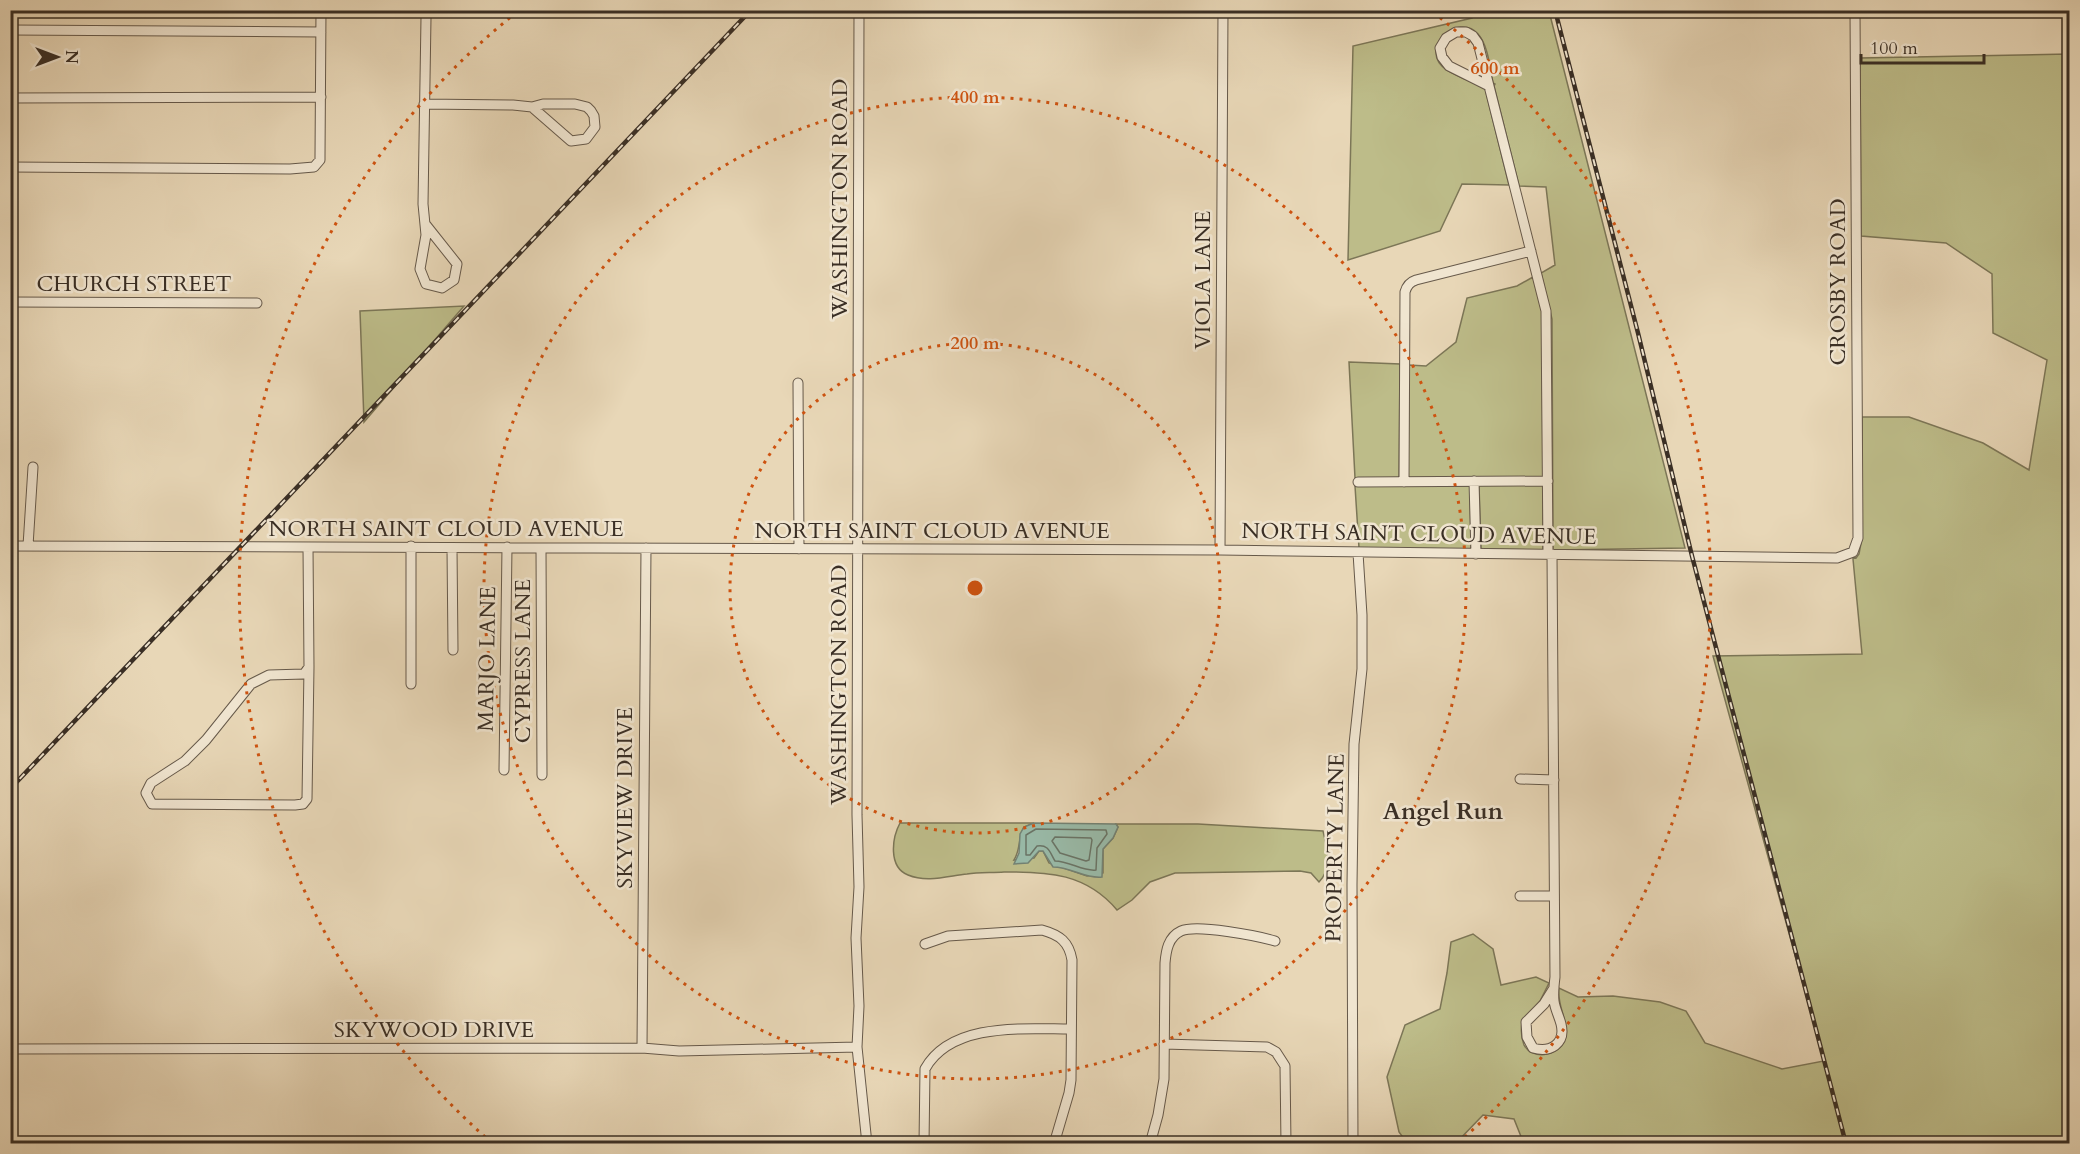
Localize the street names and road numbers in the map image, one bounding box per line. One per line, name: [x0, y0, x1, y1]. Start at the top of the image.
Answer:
street label: WASHINGTON ROAD: [825, 79, 855, 320]
street label: CROSBY ROAD: [1823, 198, 1853, 366]
street label: VIOLA LANE: [1188, 211, 1218, 349]
street label: CHURCH STREET: [36, 269, 232, 299]
street label: NORTH SAINT CLOUD AVENUE: [268, 514, 624, 544]
street label: NORTH SAINT CLOUD AVENUE: [754, 516, 1110, 546]
street label: NORTH SAINT CLOUD AVENUE: [1241, 516, 1597, 552]
street label: WASHINGTON ROAD: [824, 565, 854, 806]
street label: CYPRESS LANE: [508, 579, 538, 743]
street label: MARJO LANE: [471, 586, 503, 732]
street label: SKYVIEW DRIVE: [610, 707, 640, 889]
street label: PROPERTY LANE: [1318, 753, 1352, 943]
street label: SKYWOOD DRIVE: [334, 1015, 534, 1045]

